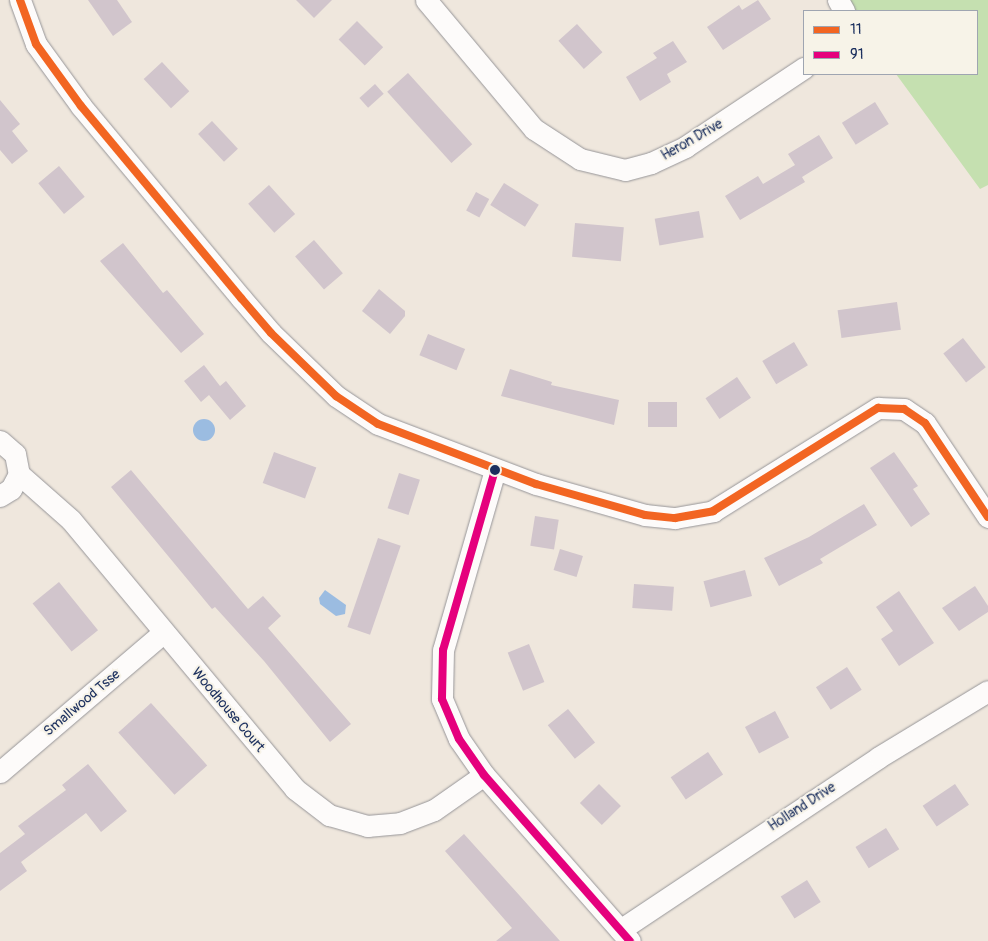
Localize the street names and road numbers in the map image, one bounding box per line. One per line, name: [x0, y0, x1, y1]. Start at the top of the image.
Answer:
street label: Heron Drive: [658, 116, 726, 164]
street label: Woodhouse Court: [188, 664, 268, 756]
street label: Smallwood Tsse: [40, 666, 124, 740]
street label: Holland Drive: [765, 779, 839, 835]

